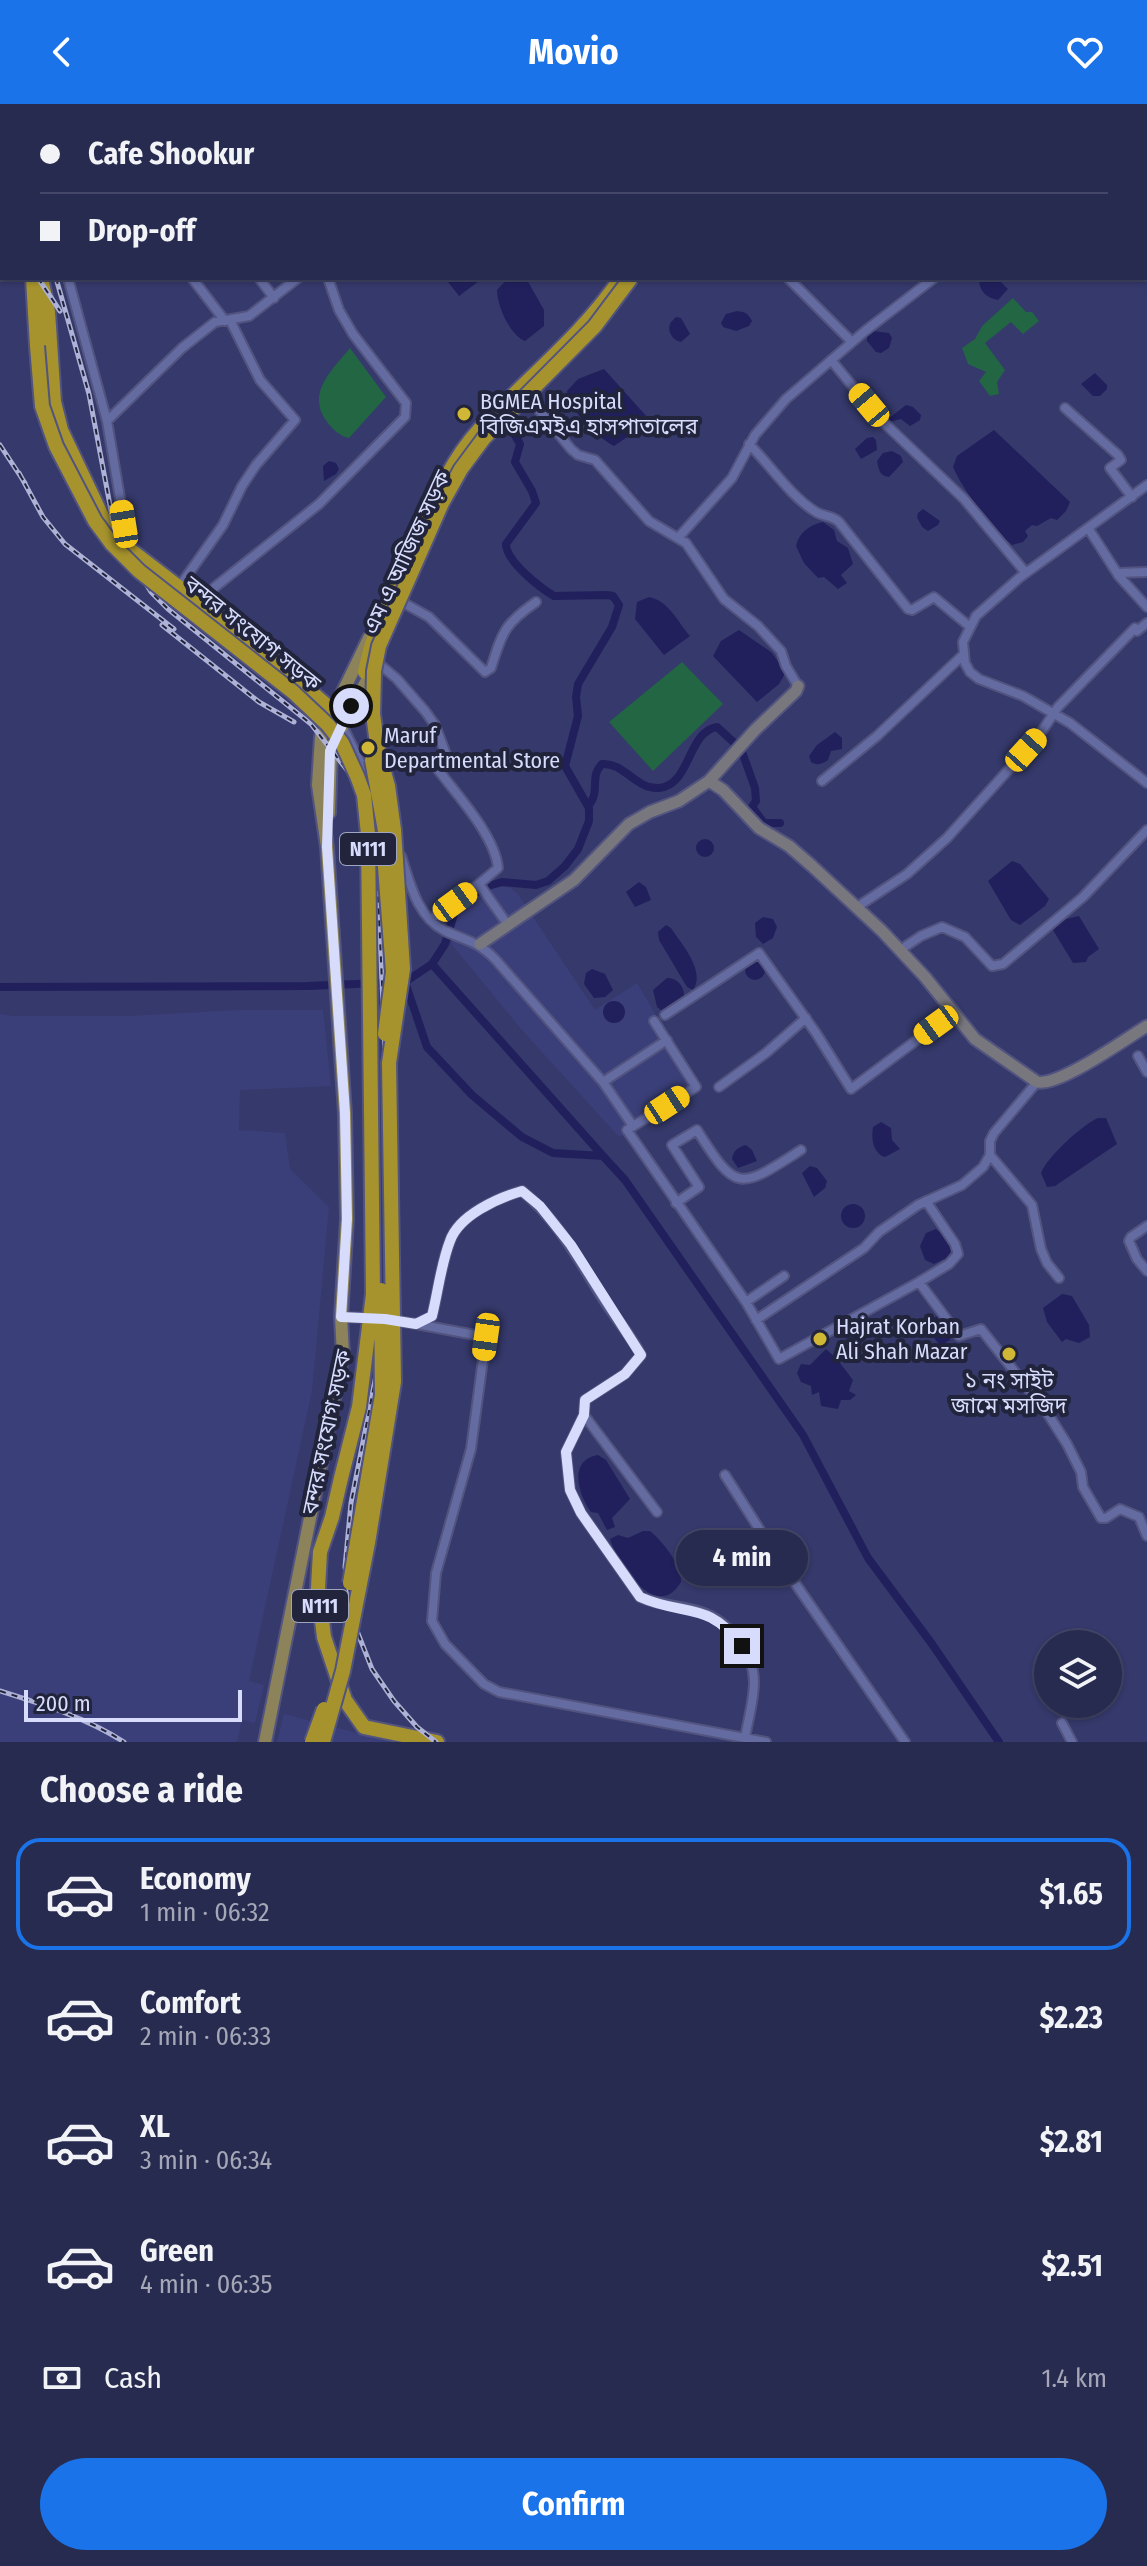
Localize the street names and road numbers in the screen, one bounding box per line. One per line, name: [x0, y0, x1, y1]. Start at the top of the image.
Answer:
street label: এম এ আজিজ সড়ক: [357, 466, 456, 638]
street label: বন্দর সংযোগ সড়ক: [178, 570, 326, 697]
road number: N111: [340, 833, 396, 865]
street label: বন্দর সংযোগ সড়ক: [296, 1347, 357, 1518]
road number: N111: [292, 1590, 348, 1622]

